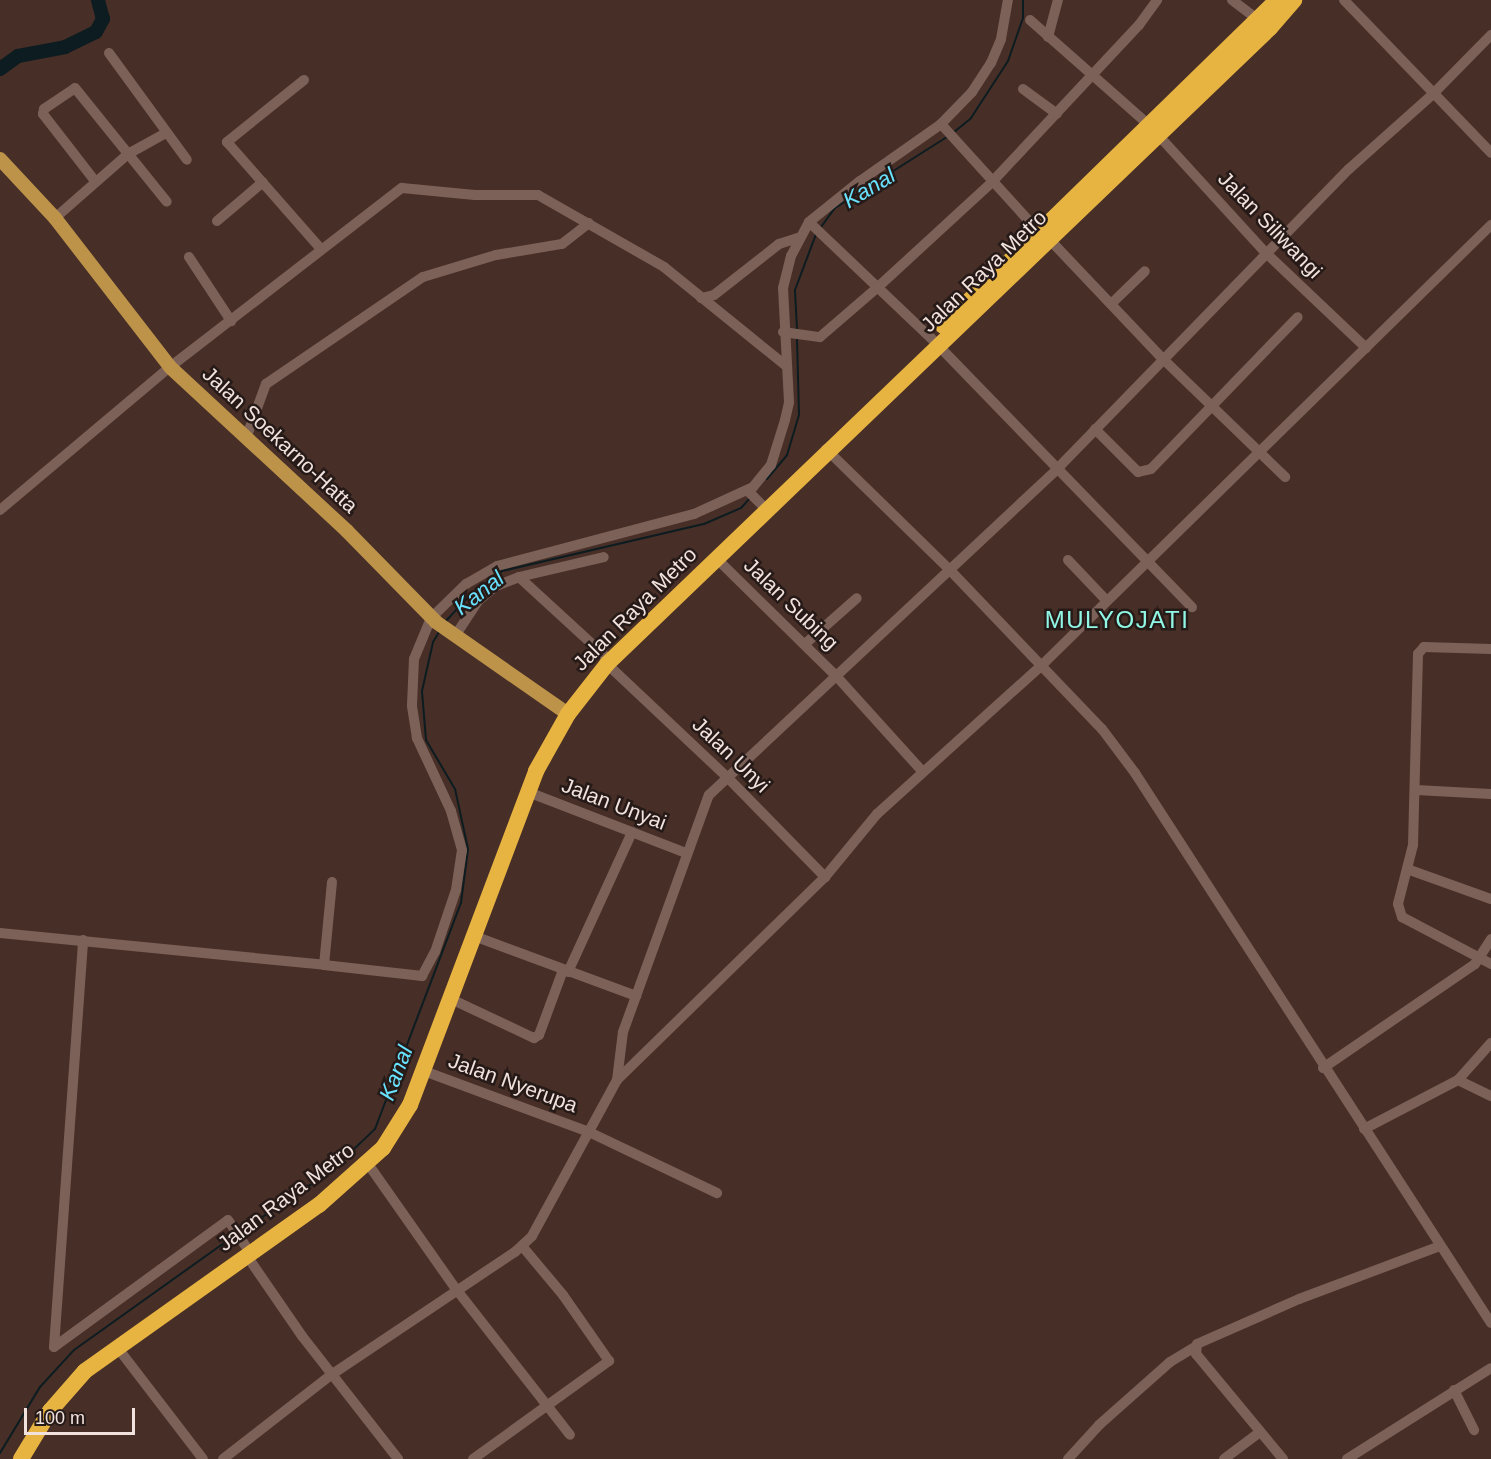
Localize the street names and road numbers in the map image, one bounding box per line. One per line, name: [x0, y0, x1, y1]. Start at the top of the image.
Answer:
street label: Jalan Siliwangi: [1213, 166, 1327, 284]
street label: Jalan Raya Metro: [916, 205, 1052, 337]
street label: Jalan Soekarno-Hatta: [197, 362, 363, 518]
street label: Jalan Raya Metro: [568, 542, 702, 676]
street label: Jalan Subing: [739, 553, 843, 655]
street label: Jalan Unyi: [687, 712, 775, 798]
street label: Jalan Unyai: [558, 773, 670, 835]
street label: Jalan Nyerupa: [445, 1048, 581, 1118]
street label: Jalan Raya Metro: [213, 1137, 359, 1257]

